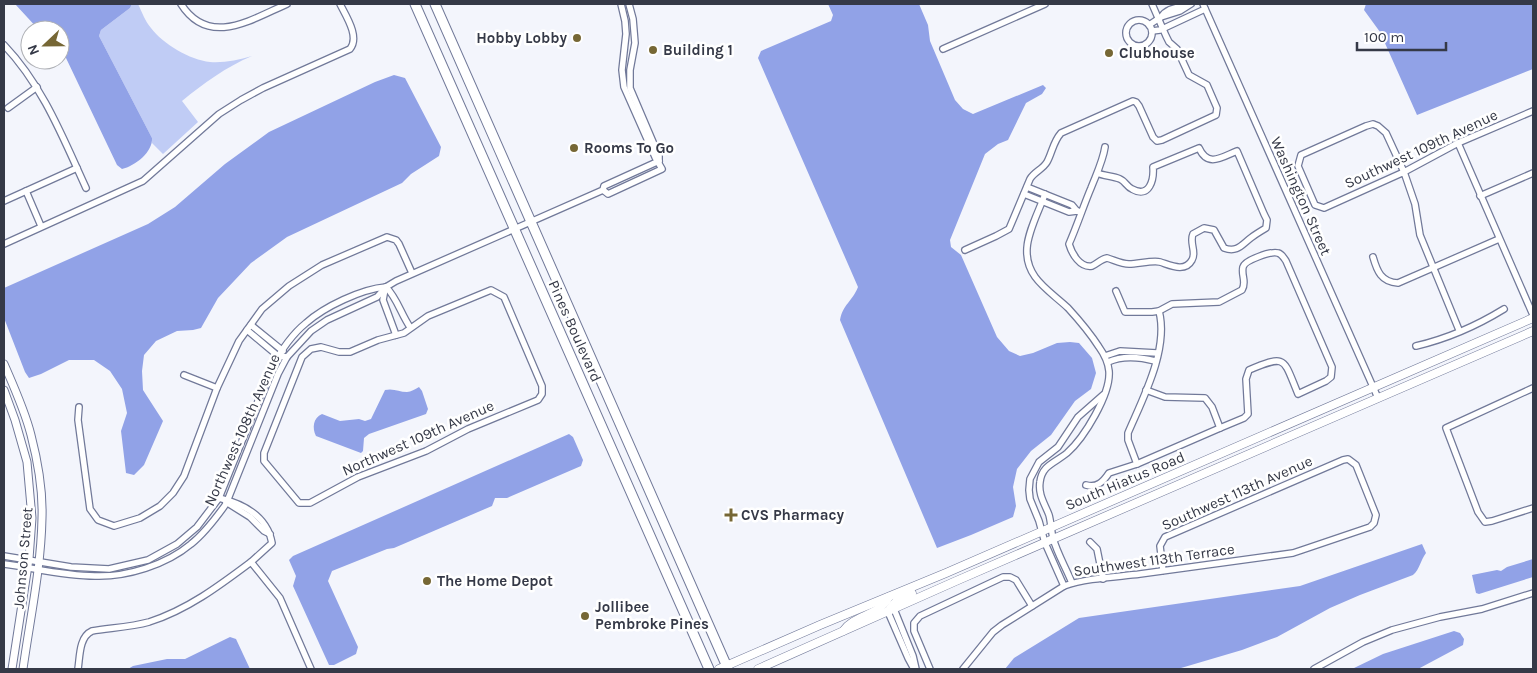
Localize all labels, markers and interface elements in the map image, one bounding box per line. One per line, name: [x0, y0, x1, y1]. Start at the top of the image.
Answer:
north arrow: [20, 20, 70, 70]
scale bar: [1357, 20, 1446, 52]
text: 100 m: [1364, 28, 1404, 46]
place label: Hobby Lobby: [476, 29, 567, 47]
marker: Hobby Lobby: [571, 32, 583, 44]
place label: Building 1: [663, 41, 733, 59]
text: N: [24, 42, 43, 58]
marker: Building 1: [647, 44, 659, 56]
place label: Clubhouse: [1119, 44, 1195, 62]
marker: Clubhouse: [1103, 47, 1115, 59]
street label: Southwest 109th Avenue: [1342, 106, 1500, 192]
street label: Washington Street: [1267, 134, 1335, 258]
place label: Rooms To Go: [584, 139, 674, 157]
marker: Rooms To Go: [568, 142, 580, 154]
street label: Pines Boulevard: [544, 277, 606, 385]
street label: Northwest 108th Avenue: [200, 351, 284, 509]
street label: Northwest 109th Avenue: [339, 396, 497, 480]
street label: South Hiatus Road: [1063, 448, 1187, 514]
street label: Southwest 113th Avenue: [1159, 452, 1315, 534]
street label: Johnson Street: [10, 506, 36, 610]
place label: CVS Pharmacy: [741, 506, 845, 524]
marker: CVS Pharmacy: [725, 509, 737, 521]
street label: Southwest 113th Terrace: [1072, 540, 1236, 580]
place label: The Home Depot: [437, 572, 553, 590]
marker: The Home Depot: [421, 575, 433, 587]
place label: Jollibee Pembroke Pines: [595, 598, 709, 633]
marker: Jollibee Pembroke Pines: [579, 610, 591, 622]

